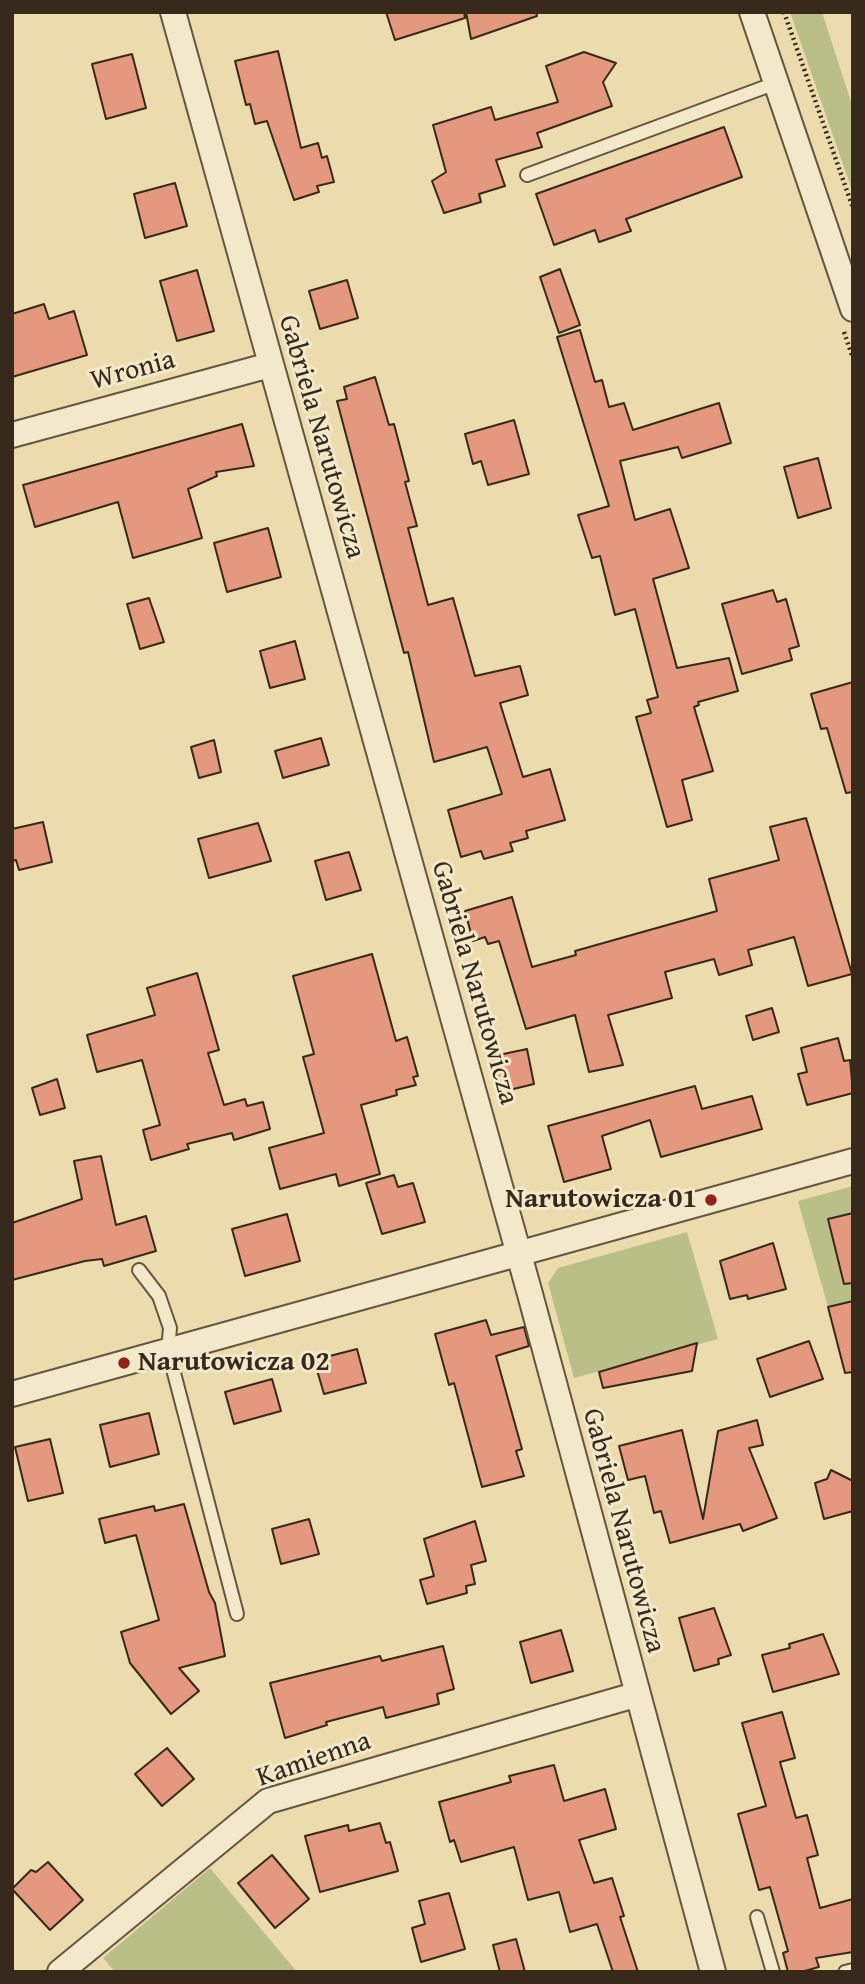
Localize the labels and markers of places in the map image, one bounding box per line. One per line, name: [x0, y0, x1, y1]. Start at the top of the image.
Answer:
place label: Narutowicza 01: [505, 1183, 697, 1217]
marker: Narutowicza 01: [703, 1192, 719, 1208]
place label: Narutowicza 02: [138, 1346, 330, 1380]
marker: Narutowicza 02: [116, 1355, 132, 1371]

